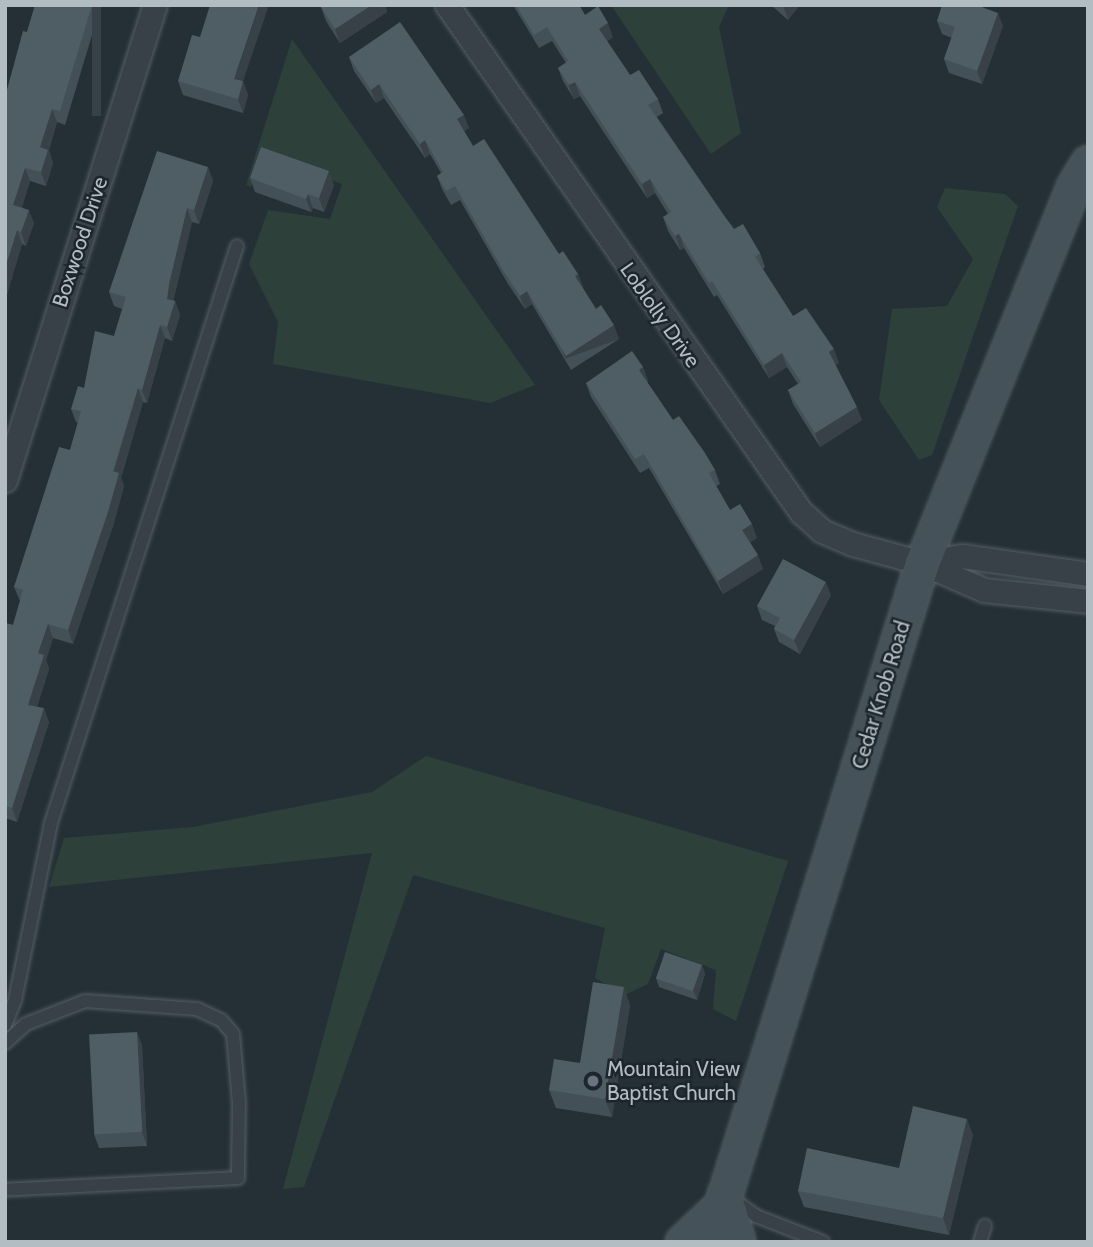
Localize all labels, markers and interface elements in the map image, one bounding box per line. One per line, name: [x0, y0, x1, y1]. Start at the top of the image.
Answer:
street label: Boxwood Drive: [47, 174, 113, 310]
street label: Loblolly Drive: [615, 258, 705, 372]
street label: Cedar Knob Road: [846, 618, 916, 772]
place label: Mountain View Baptist Church: [607, 1056, 740, 1106]
marker: Mountain View Baptist Church: [585, 1073, 601, 1089]

